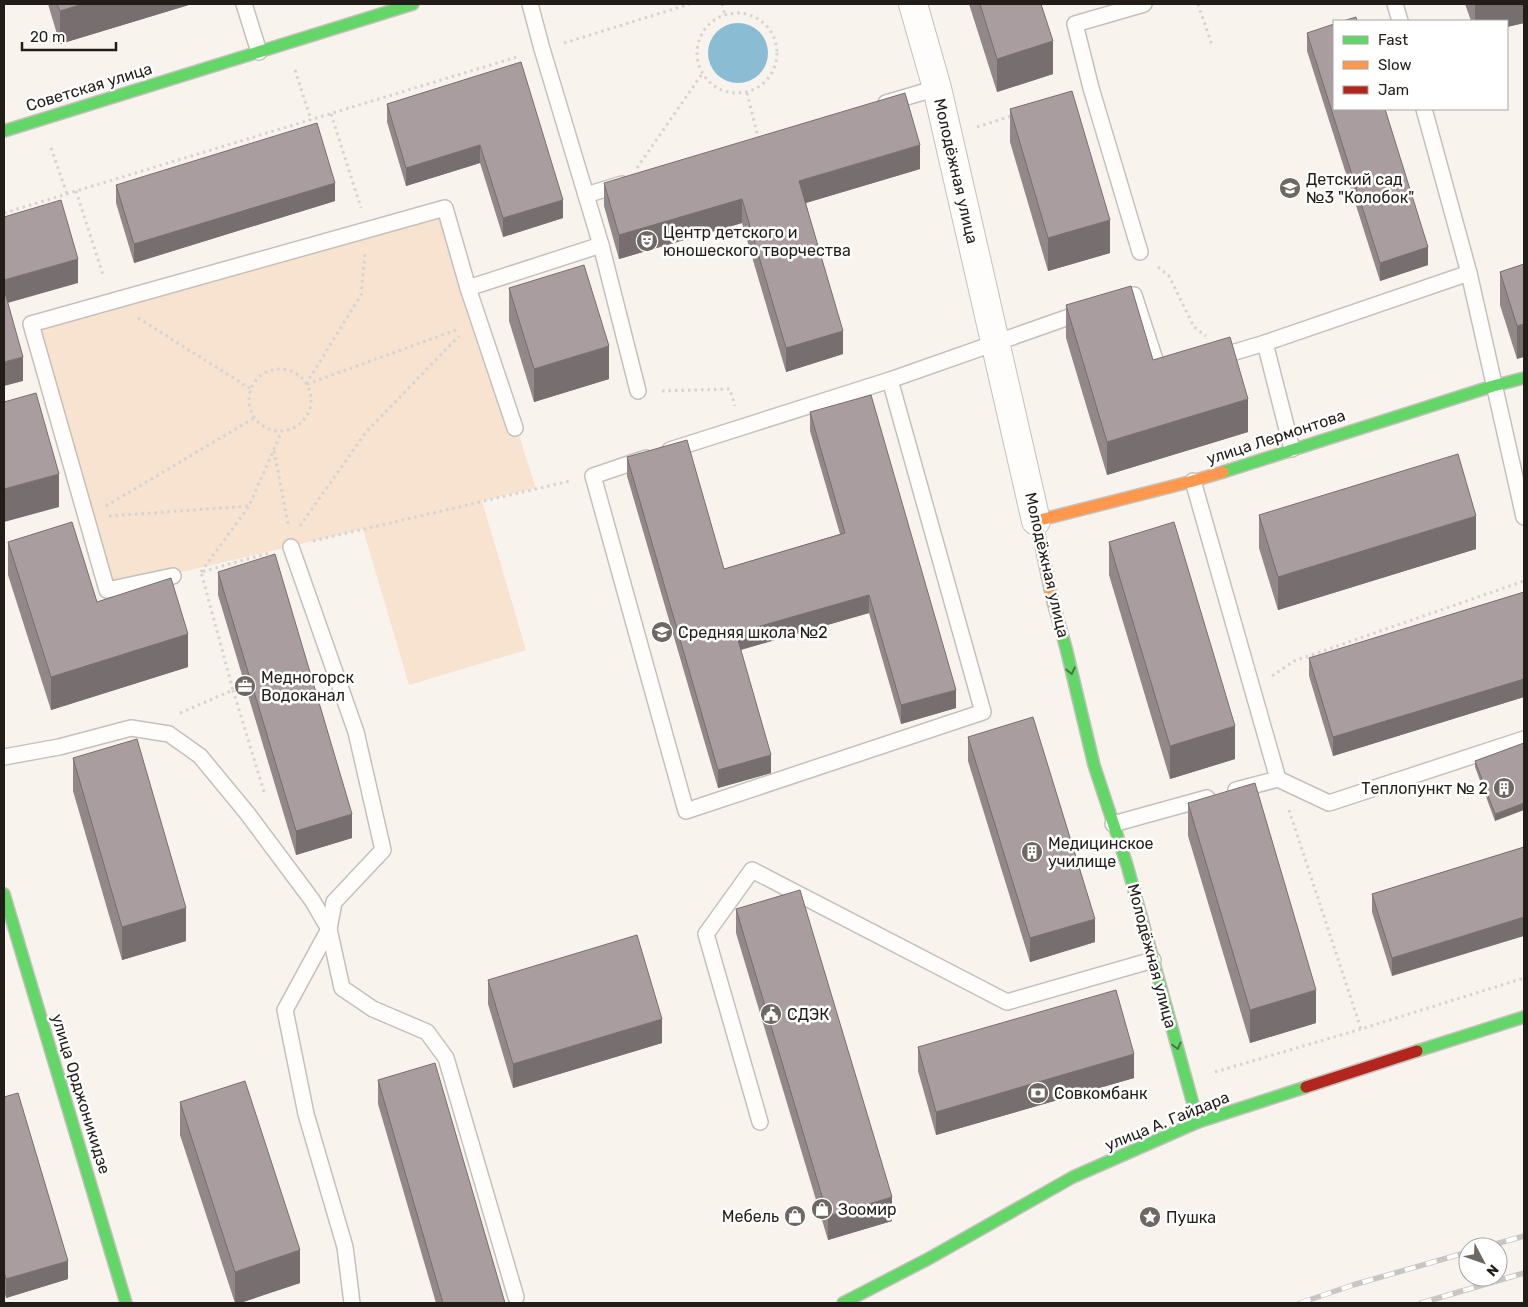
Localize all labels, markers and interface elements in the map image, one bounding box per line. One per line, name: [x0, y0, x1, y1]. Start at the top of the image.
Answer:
scale bar: [22, 20, 116, 52]
legend: [1333, 20, 1508, 110]
text: 20 m: [30, 28, 65, 46]
text: Fast: [1378, 31, 1408, 49]
text: Slow: [1378, 56, 1411, 74]
street label: Советская улица: [24, 59, 154, 115]
text: Jam: [1378, 81, 1409, 99]
street label: Молодёжная улица: [930, 96, 982, 246]
place label: Детский сад №3 "Колобок": [1306, 170, 1414, 207]
school or university icon: Детский сад №3 "Колобок": [1278, 176, 1302, 200]
place label: Центр детского и юношеского творчества: [663, 223, 851, 260]
theatre icon: Центр детского и юношеского творчества: [635, 229, 659, 253]
street label: улица Лермонтова: [1204, 406, 1348, 468]
street label: Молодёжная улица: [1021, 490, 1073, 640]
school or university icon: Средняя школа №2: [650, 620, 674, 644]
place label: Средняя школа №2: [678, 623, 828, 642]
one-way arrow: [1065, 666, 1076, 675]
place label: Медногорск Водоканал: [261, 668, 354, 705]
office icon: Медногорск Водоканал: [233, 674, 257, 698]
building icon: Теплопункт № 2: [1492, 776, 1516, 800]
place label: Теплопункт № 2: [1361, 779, 1488, 798]
place label: Медицинское училище: [1048, 834, 1154, 871]
building icon: Медицинское училище: [1020, 840, 1044, 864]
street label: Молодёжная улица: [1124, 882, 1180, 1030]
public building icon: СДЭК: [759, 1002, 783, 1026]
place label: СДЭК: [787, 1005, 829, 1024]
street label: улица Орджоникидзе: [48, 1012, 114, 1176]
one-way arrow: [1172, 1041, 1182, 1049]
bank icon: Совкомбанк: [1026, 1081, 1050, 1105]
place label: Совкомбанк: [1054, 1084, 1148, 1103]
street label: улица А. Гайдара: [1102, 1087, 1232, 1155]
shop icon: Зоомир: [810, 1197, 834, 1221]
place label: Зоомир: [838, 1200, 897, 1219]
shop icon: Мебель: [783, 1204, 807, 1228]
place icon: Пушка: [1138, 1205, 1162, 1229]
place label: Мебель: [722, 1207, 779, 1226]
place label: Пушка: [1166, 1208, 1216, 1227]
north arrow: [1458, 1237, 1508, 1287]
text: N: [1483, 1261, 1502, 1280]

